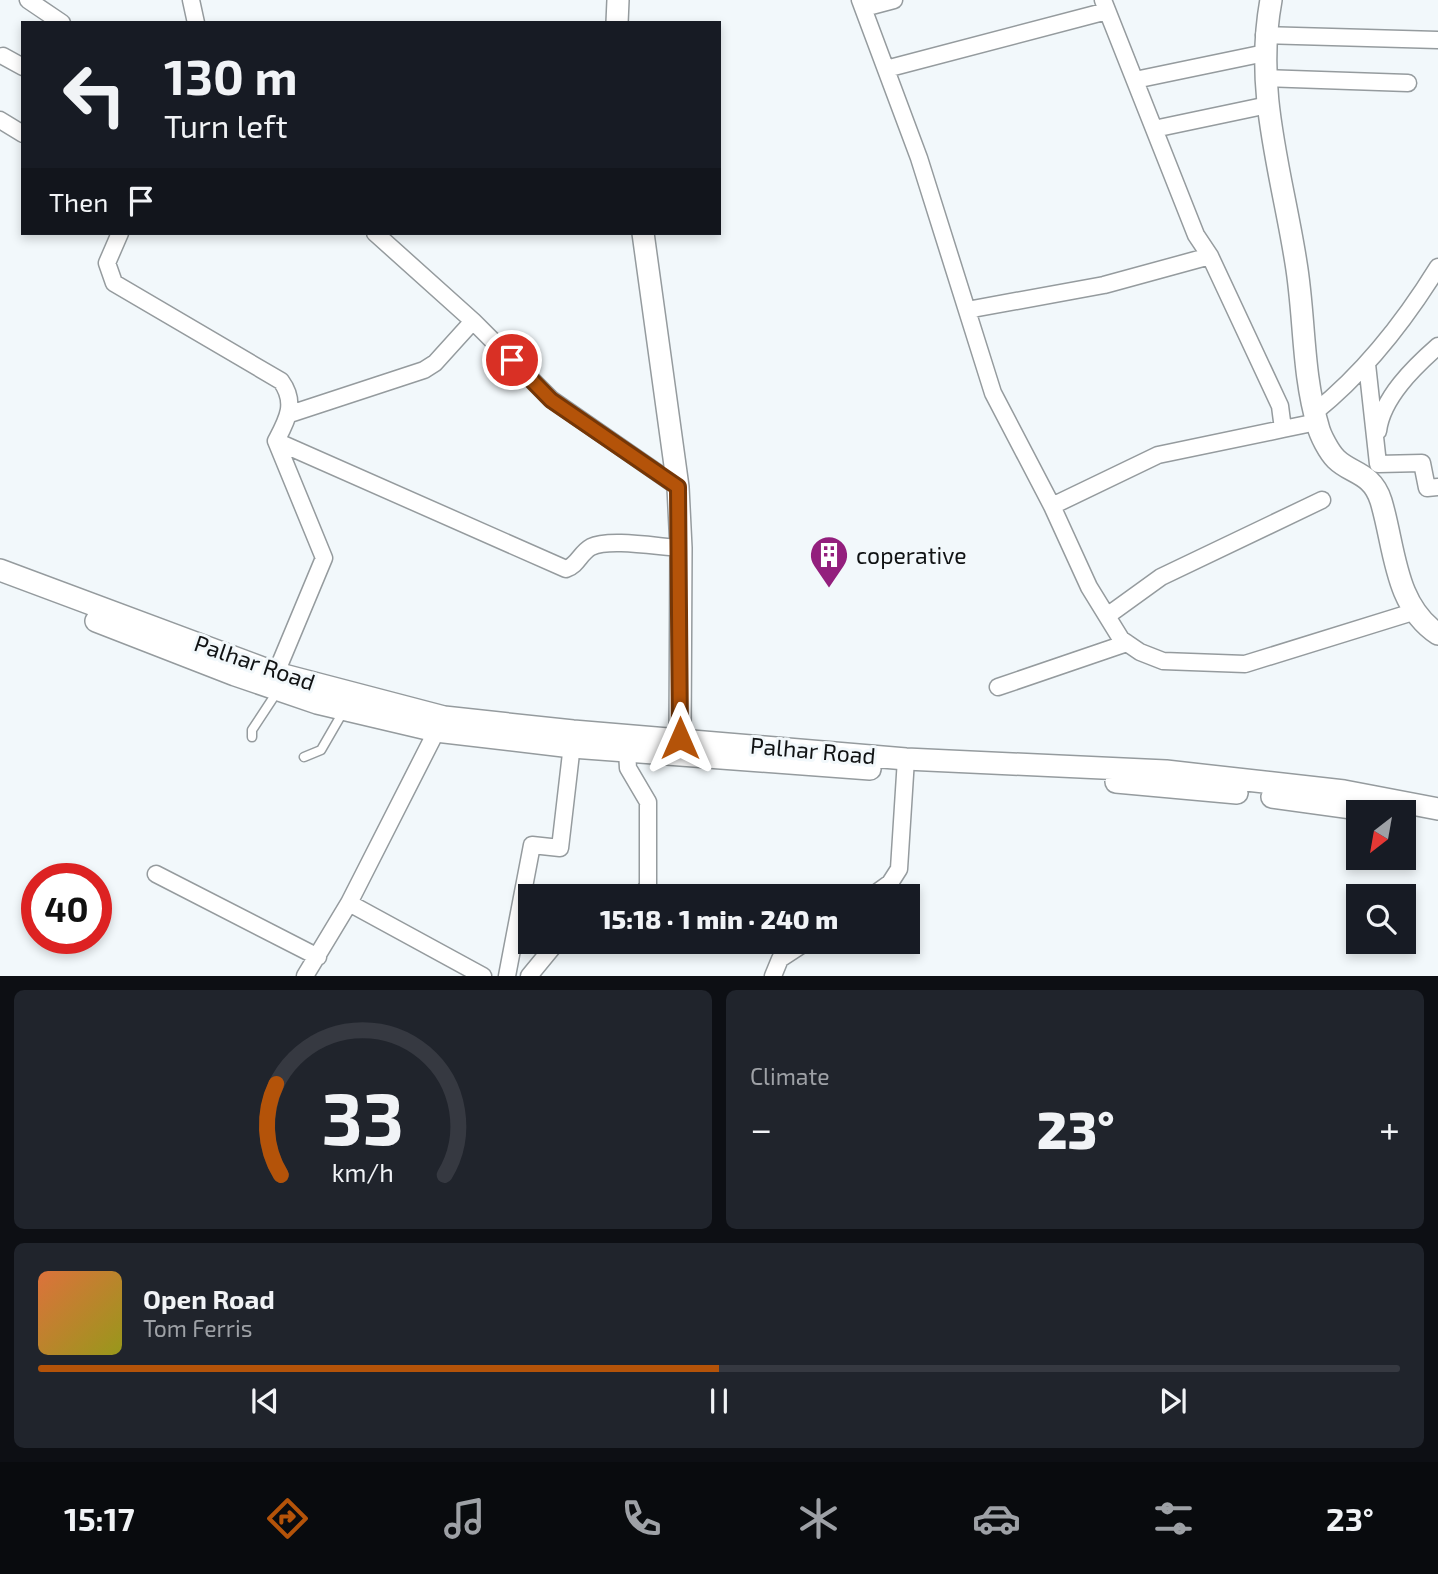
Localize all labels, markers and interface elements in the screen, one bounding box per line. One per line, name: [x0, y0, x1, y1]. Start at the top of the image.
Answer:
text: 130 m: [164, 46, 298, 105]
icon: left: [49, 49, 140, 140]
text: Turn left: [164, 106, 288, 144]
icon: arrive: [122, 182, 160, 220]
text: Then: [49, 186, 108, 217]
pin: [482, 330, 542, 390]
icon: arrive: [493, 341, 531, 379]
building icon: coperative: [808, 534, 850, 589]
place label: coperative: [856, 541, 967, 569]
street label: Palhar Road: [191, 628, 319, 696]
position arrow: [643, 701, 717, 775]
street label: Palhar Road: [749, 731, 877, 769]
north arrow: [1346, 800, 1416, 870]
map controls: [1346, 800, 1416, 954]
speed limit sign: 40: [21, 863, 112, 954]
button: search: [1346, 884, 1416, 954]
text: 15:18 · 1 min · 240 m: [600, 903, 838, 934]
text: Climate: [750, 1062, 830, 1090]
text: 33: [322, 1073, 404, 1161]
text: 23°: [1037, 1097, 1115, 1159]
text: −: [750, 1105, 772, 1151]
text: +: [1379, 1105, 1400, 1151]
text: km/h: [332, 1157, 394, 1187]
text: Open Road: [143, 1283, 275, 1314]
text: Tom Ferris: [143, 1314, 252, 1342]
icon: previous: [246, 1382, 284, 1420]
icon: pause: [700, 1382, 738, 1420]
icon: next: [1154, 1382, 1192, 1420]
icon: directions: [263, 1494, 312, 1543]
icon: music: [440, 1494, 489, 1543]
icon: phone: [617, 1494, 666, 1543]
icon: climate: [794, 1494, 843, 1543]
icon: car: [972, 1494, 1021, 1543]
icon: filters: [1149, 1494, 1198, 1543]
text: 15:17: [64, 1499, 135, 1537]
text: 23°: [1326, 1499, 1374, 1537]

